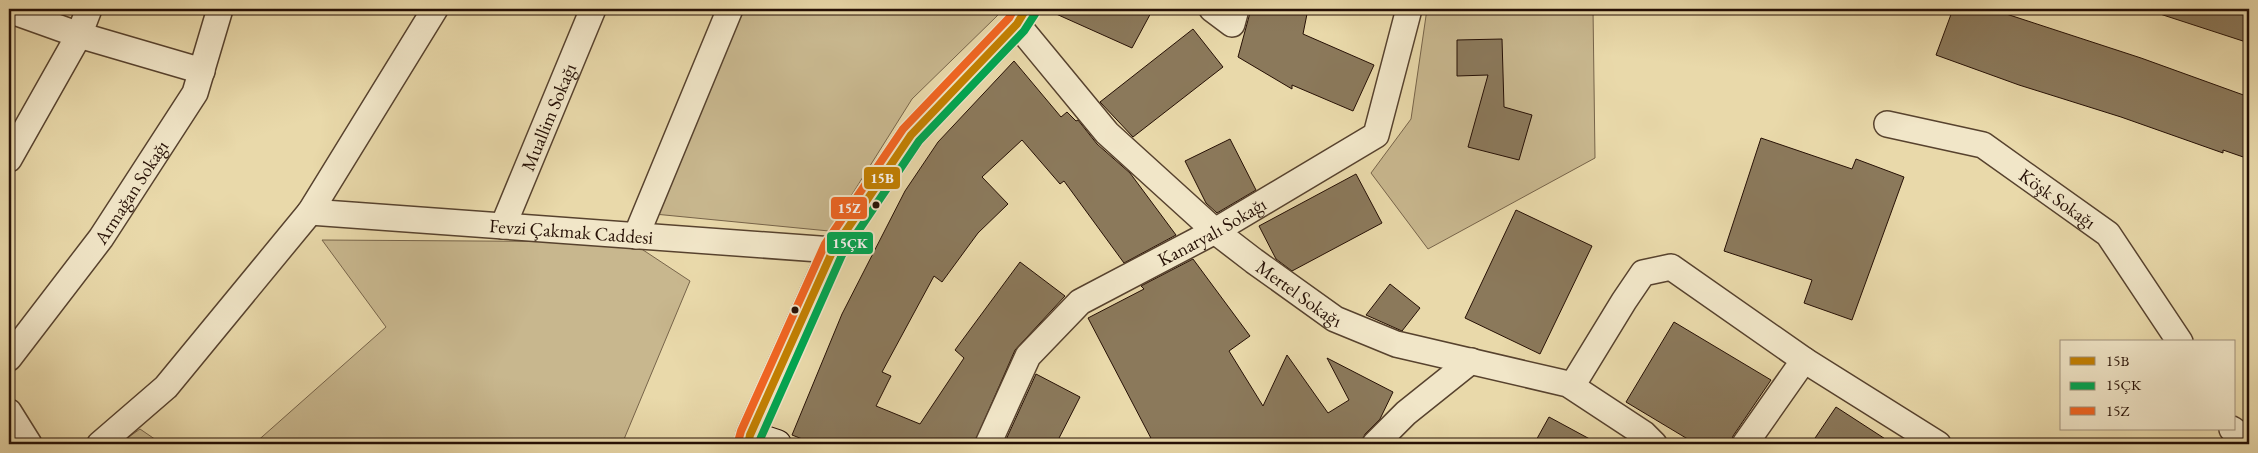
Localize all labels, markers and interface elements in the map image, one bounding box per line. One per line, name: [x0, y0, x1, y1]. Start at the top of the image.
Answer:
street label: Muallim Sokağı: [515, 59, 582, 175]
street label: Armağan Sokağı: [87, 135, 174, 250]
street label: Köşk Sokağı: [2014, 162, 2101, 234]
line badge: 15B: [863, 166, 901, 190]
text: 15B: [870, 169, 894, 187]
street label: Kanaryalı Sokağı: [1153, 191, 1271, 272]
line badge: 15Z: [830, 196, 868, 220]
text: 15Z: [837, 199, 861, 217]
unlabelled marker: [871, 200, 881, 210]
street label: Fevzi Çakmak Caddesi: [488, 213, 654, 249]
line badge: 15ÇK: [826, 231, 874, 255]
text: 15ÇK: [832, 234, 868, 252]
street label: Mertel Sokağı: [1251, 254, 1345, 333]
unlabelled marker: [790, 305, 800, 315]
legend: [2060, 340, 2236, 430]
text: 15B: [2106, 351, 2129, 370]
text: 15ÇK: [2106, 375, 2142, 394]
text: 15Z: [2106, 401, 2129, 420]

